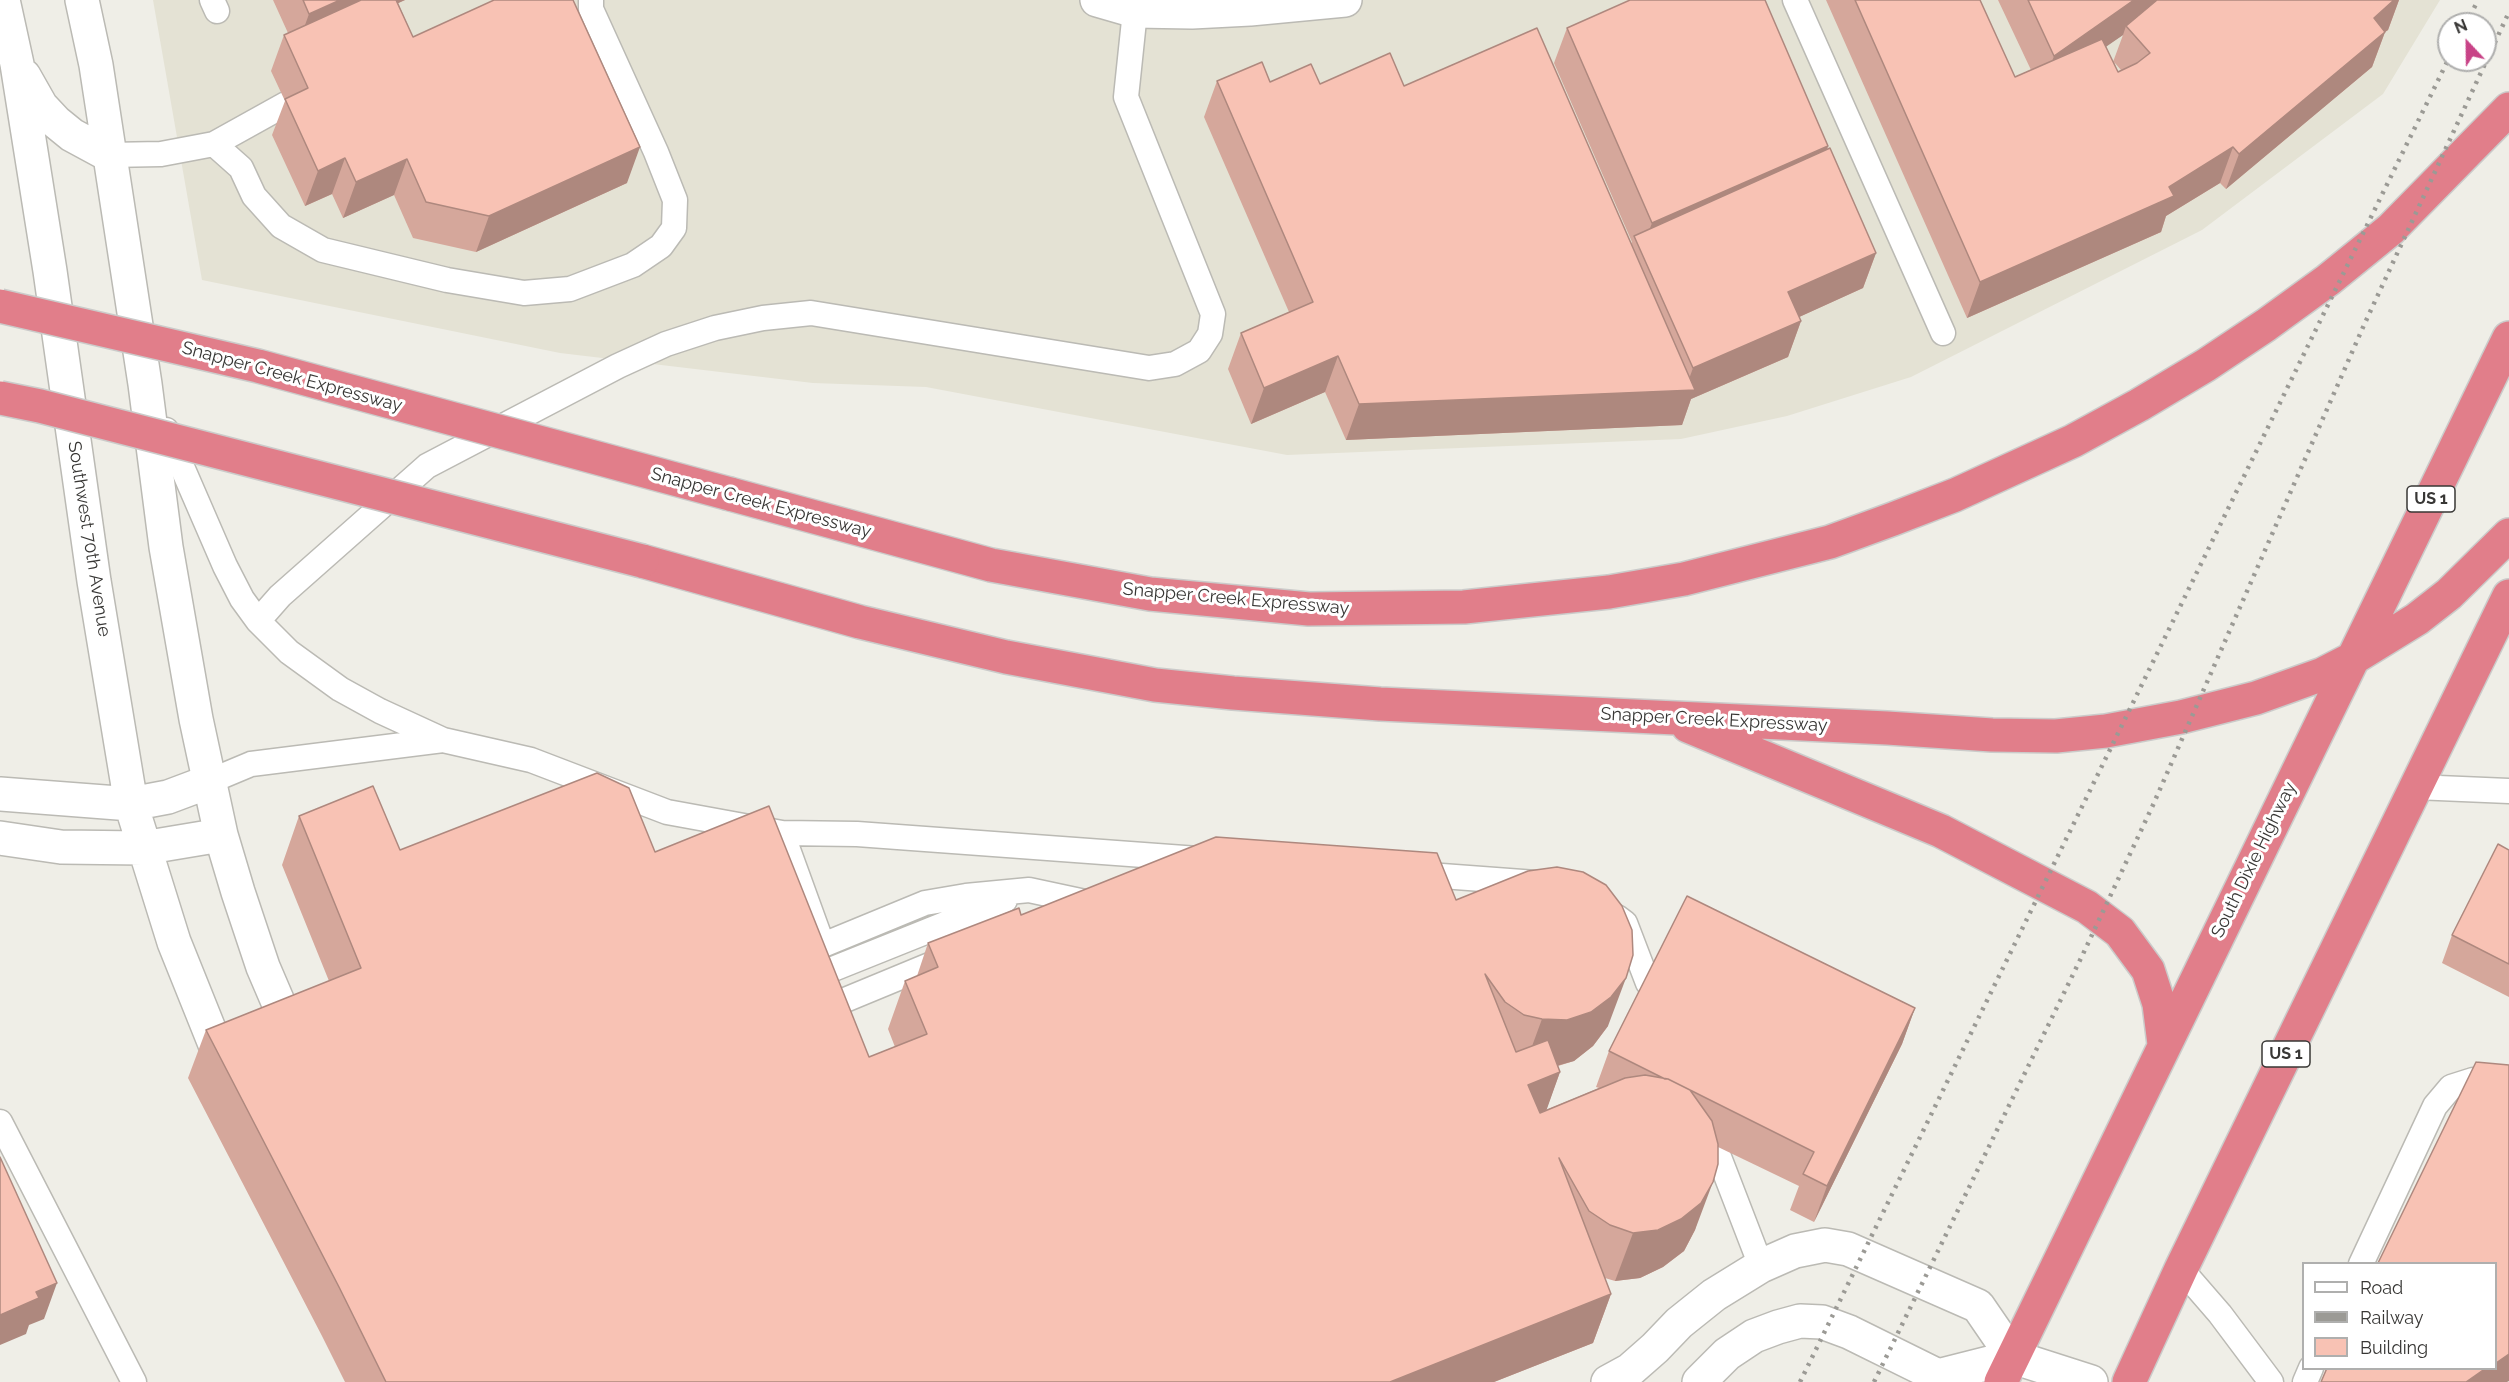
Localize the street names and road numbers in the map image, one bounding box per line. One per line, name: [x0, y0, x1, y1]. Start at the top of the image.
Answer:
street label: Snapper Creek Expressway: [179, 337, 405, 417]
street label: Southwest 70th Avenue: [63, 440, 115, 638]
street label: Snapper Creek Expressway: [648, 463, 874, 543]
road number: US 1: [2407, 486, 2455, 512]
street label: Snapper Creek Expressway: [1122, 578, 1350, 620]
street label: Snapper Creek Expressway: [1600, 703, 1828, 737]
street label: South Dixie Highway: [2207, 779, 2301, 941]
road number: US 1: [2262, 1041, 2310, 1067]

